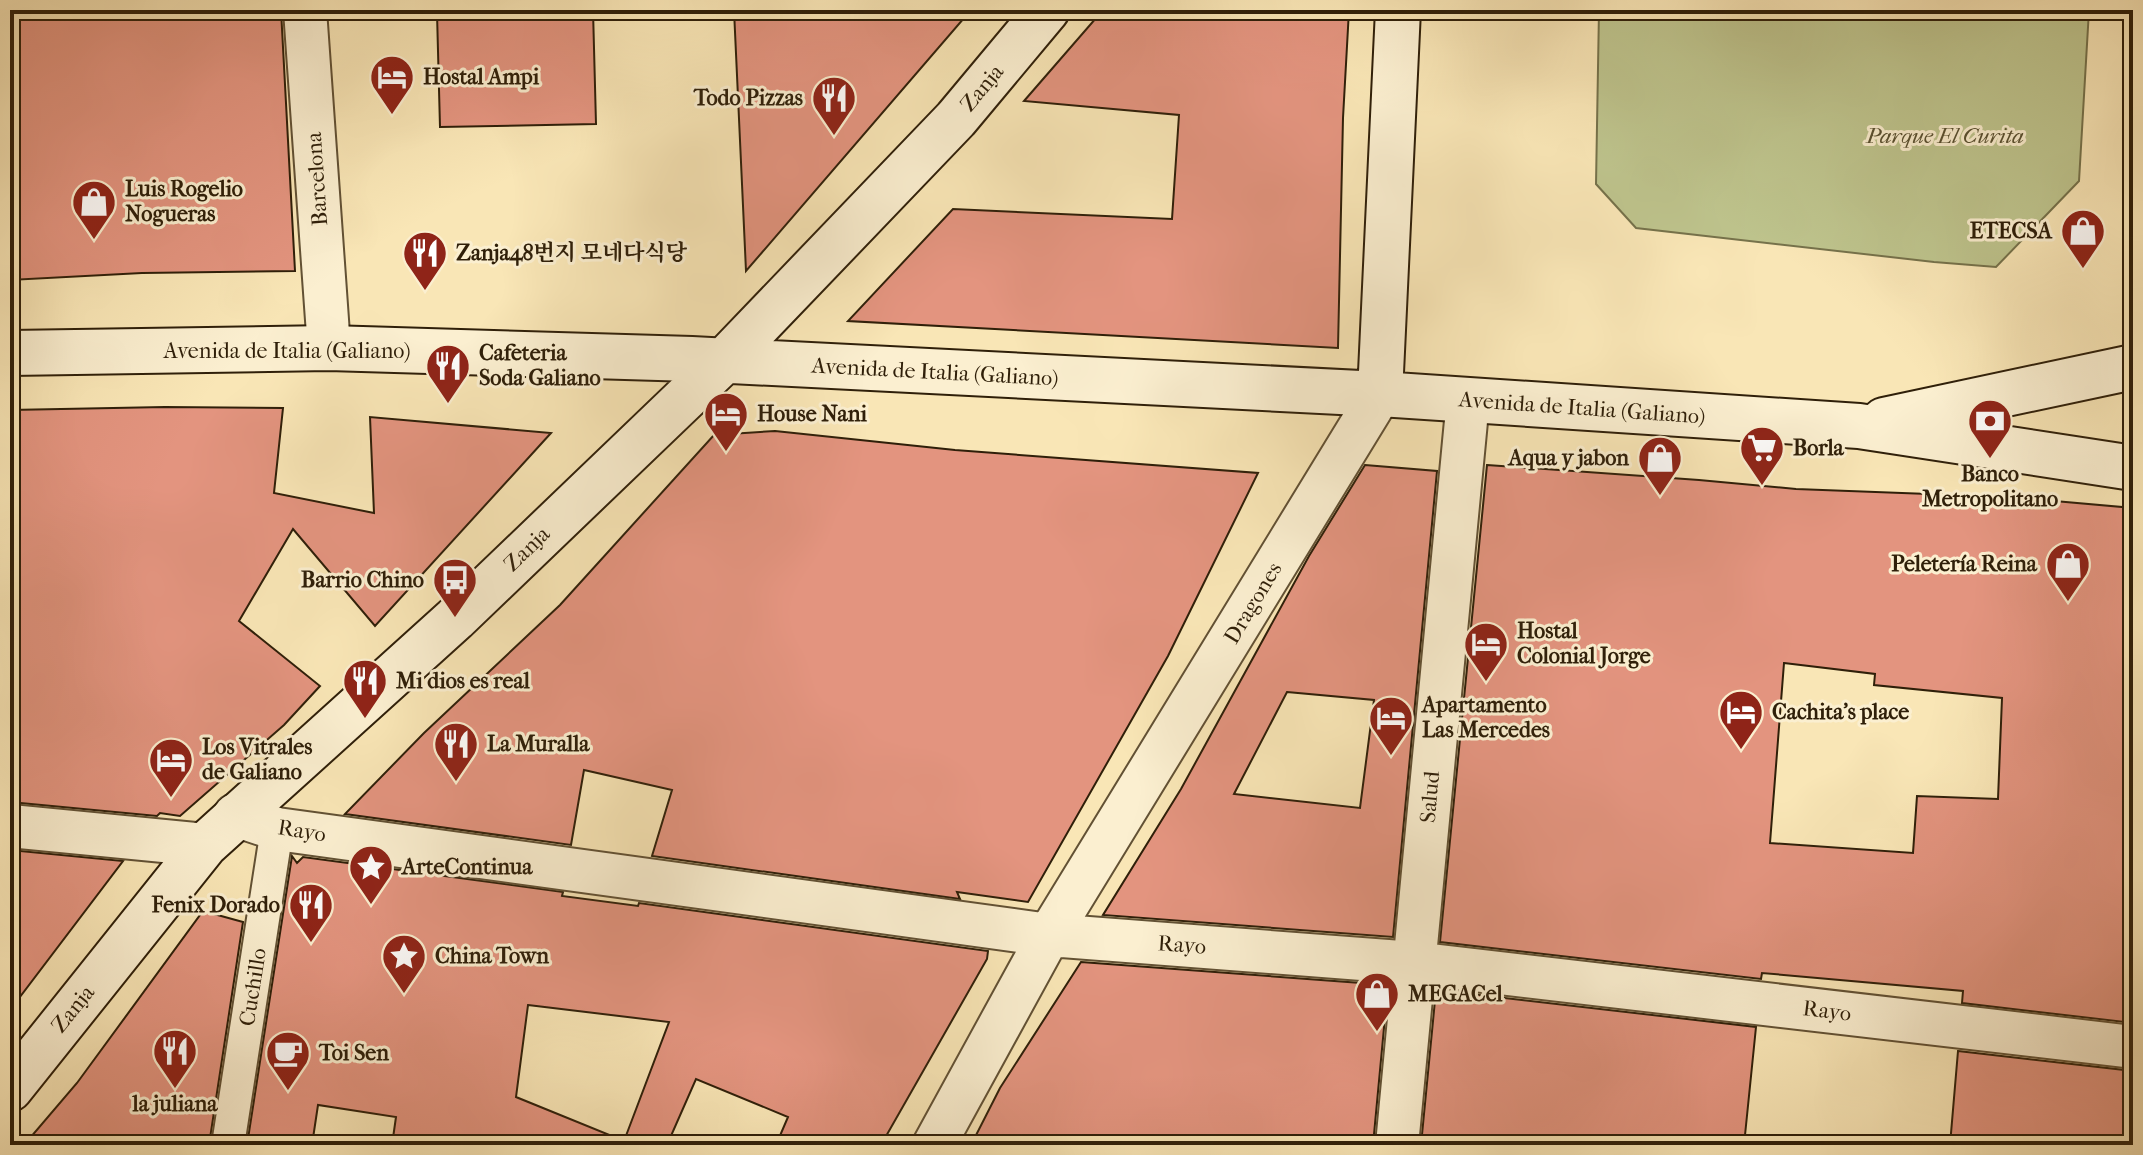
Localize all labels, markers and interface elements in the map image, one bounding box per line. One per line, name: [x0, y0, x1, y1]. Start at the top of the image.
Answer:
hotel icon: Hostal Ampi: [368, 53, 416, 116]
street label: Zanja: [955, 58, 1010, 117]
place label: Hostal Ampi: [423, 64, 540, 90]
restaurant icon: Todo Pizzas: [810, 74, 858, 137]
place label: Todo Pizzas: [693, 85, 803, 111]
park label: Parque El Curita: [1865, 123, 2024, 149]
street label: Barcelona: [301, 130, 333, 227]
place label: Luis Rogelio Nogueras: [125, 176, 243, 227]
shop icon: Luis Rogelio Nogueras: [70, 178, 118, 241]
shop icon: ETECSA: [2059, 207, 2107, 270]
place label: ETECSA: [1970, 218, 2053, 244]
restaurant icon: Zanja48번지 모네다식당: [401, 229, 449, 292]
place label: Zanja48번지 모네다식당: [456, 240, 688, 266]
street label: Avenida de Italia (Galiano): [162, 338, 411, 364]
place label: Cafeteria Soda Galiano: [479, 340, 601, 391]
restaurant icon: Cafeteria Soda Galiano: [424, 342, 472, 405]
street label: Avenida de Italia (Galiano): [810, 352, 1059, 391]
street label: Avenida de Italia (Galiano): [1457, 386, 1706, 430]
hotel icon: House Nani: [702, 390, 750, 453]
bank icon: Banco Metropolitano: [1966, 397, 2014, 460]
place label: House Nani: [757, 401, 867, 427]
supermarket icon: Borla: [1738, 424, 1786, 487]
shop icon: Aqua y jabon: [1636, 434, 1684, 497]
place label: Borla: [1793, 435, 1845, 461]
place label: Aqua y jabon: [1507, 445, 1629, 471]
place label: Banco Metropolitano: [1921, 461, 2058, 512]
street label: Zanja: [499, 520, 556, 577]
shop icon: Peletería Reina: [2044, 540, 2092, 603]
place label: Peletería Reina: [1891, 551, 2038, 577]
bus stop icon: Barrio Chino: [431, 556, 479, 619]
street label: Dragones: [1219, 557, 1287, 649]
place label: Barrio Chino: [301, 567, 424, 593]
place label: Hostal Colonial Jorge: [1517, 618, 1651, 669]
hotel icon: Hostal Colonial Jorge: [1462, 620, 1510, 683]
restaurant icon: Mi dios es real: [341, 657, 389, 720]
place label: Mi dios es real: [395, 668, 531, 694]
hotel icon: Cachita's place: [1717, 688, 1765, 751]
place label: Apartamento Las Mercedes: [1420, 692, 1550, 743]
hotel icon: Apartamento Las Mercedes: [1367, 694, 1415, 757]
place label: Cachita's place: [1772, 699, 1909, 725]
restaurant icon: La Muralla: [432, 720, 480, 783]
place label: La Muralla: [487, 731, 590, 757]
place label: Los Vitrales de Galiano: [202, 734, 312, 785]
hotel icon: Los Vitrales de Galiano: [147, 736, 195, 799]
street label: Salud: [1415, 769, 1445, 824]
street label: Rayo: [276, 814, 328, 848]
place icon: ArteContinua: [347, 843, 395, 906]
place label: ArteContinua: [400, 854, 533, 880]
restaurant icon: Fenix Dorado: [287, 881, 335, 944]
place label: Fenix Dorado: [150, 892, 280, 918]
street label: Rayo: [1157, 930, 1207, 960]
place icon: China Town: [380, 932, 428, 995]
place label: China Town: [435, 943, 549, 969]
street label: Cuchillo: [234, 946, 272, 1028]
shop icon: MEGACel: [1353, 970, 1401, 1033]
street label: Zanja: [46, 979, 100, 1038]
place label: MEGACel: [1407, 981, 1504, 1007]
street label: Rayo: [1801, 995, 1853, 1027]
restaurant icon: la juliana: [151, 1027, 199, 1090]
cafe icon: Toi Sen: [264, 1029, 312, 1092]
place label: Toi Sen: [318, 1040, 389, 1066]
place label: la juliana: [132, 1091, 218, 1117]

